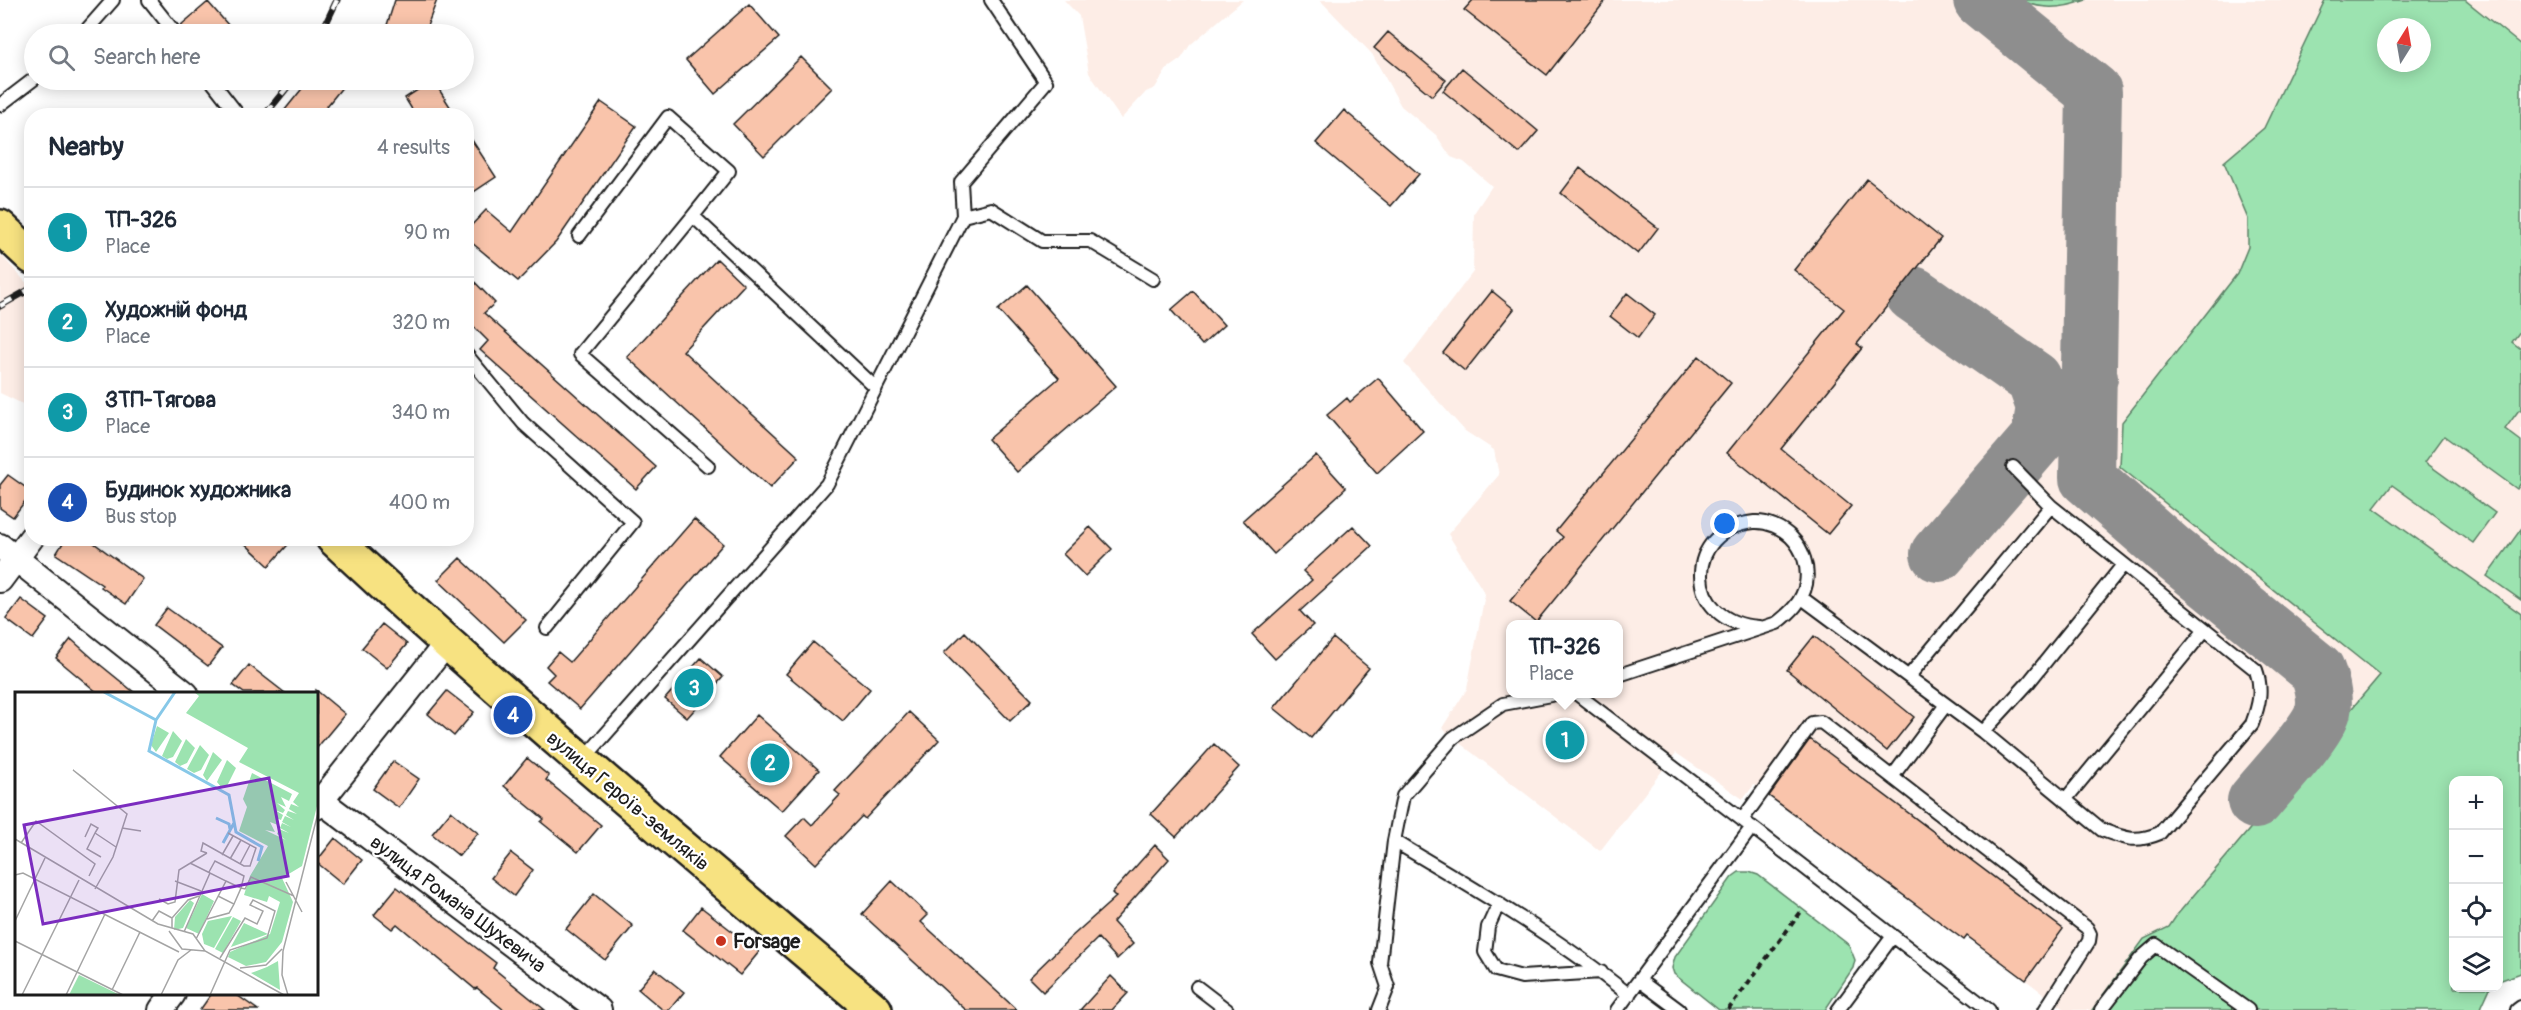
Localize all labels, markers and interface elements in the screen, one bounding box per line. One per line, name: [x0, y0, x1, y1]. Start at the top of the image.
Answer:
north arrow: [2377, 18, 2431, 72]
search box: [24, 24, 474, 90]
icon: search: [45, 41, 78, 74]
text: Search here: [93, 43, 200, 71]
text: Nearby: [48, 131, 124, 163]
text: 4 results: [377, 135, 450, 160]
text: ТП-326: [105, 206, 177, 234]
text: 1: [64, 220, 71, 245]
text: 90 m: [404, 220, 450, 245]
text: Place: [105, 234, 150, 259]
text: Художній фонд: [105, 296, 247, 324]
text: 2: [62, 310, 73, 335]
text: 320 m: [392, 310, 450, 335]
text: Place: [105, 324, 150, 349]
text: ЗТП-Тягова: [105, 386, 216, 414]
text: 3: [62, 400, 73, 425]
text: 340 m: [391, 400, 450, 425]
text: Place: [105, 414, 150, 439]
text: Будинок художника: [105, 476, 291, 504]
text: 4: [62, 490, 73, 515]
text: 400 m: [389, 490, 450, 515]
text: Bus stop: [105, 504, 177, 529]
your location: [1710, 509, 1739, 538]
popup: [1506, 620, 1623, 698]
text: ТП-326: [1528, 633, 1601, 661]
text: Place: [1528, 661, 1574, 686]
pin: 3: [674, 666, 714, 710]
inset map: [15, 692, 318, 995]
pin: 4: [494, 692, 532, 738]
pin: 1: [1546, 718, 1584, 762]
street label: вулиця Героїв-земляків: [541, 725, 715, 877]
pin: 2: [750, 740, 790, 786]
map controls: [2449, 776, 2503, 992]
button: +: [2449, 776, 2503, 830]
street label: вулиця Романа Шухевича: [365, 830, 551, 978]
button: −: [2449, 830, 2503, 884]
button: locate: [2449, 884, 2503, 938]
place label: Forsage: [733, 929, 801, 954]
marker: Forsage: [714, 934, 728, 948]
button: layers: [2449, 938, 2503, 992]

